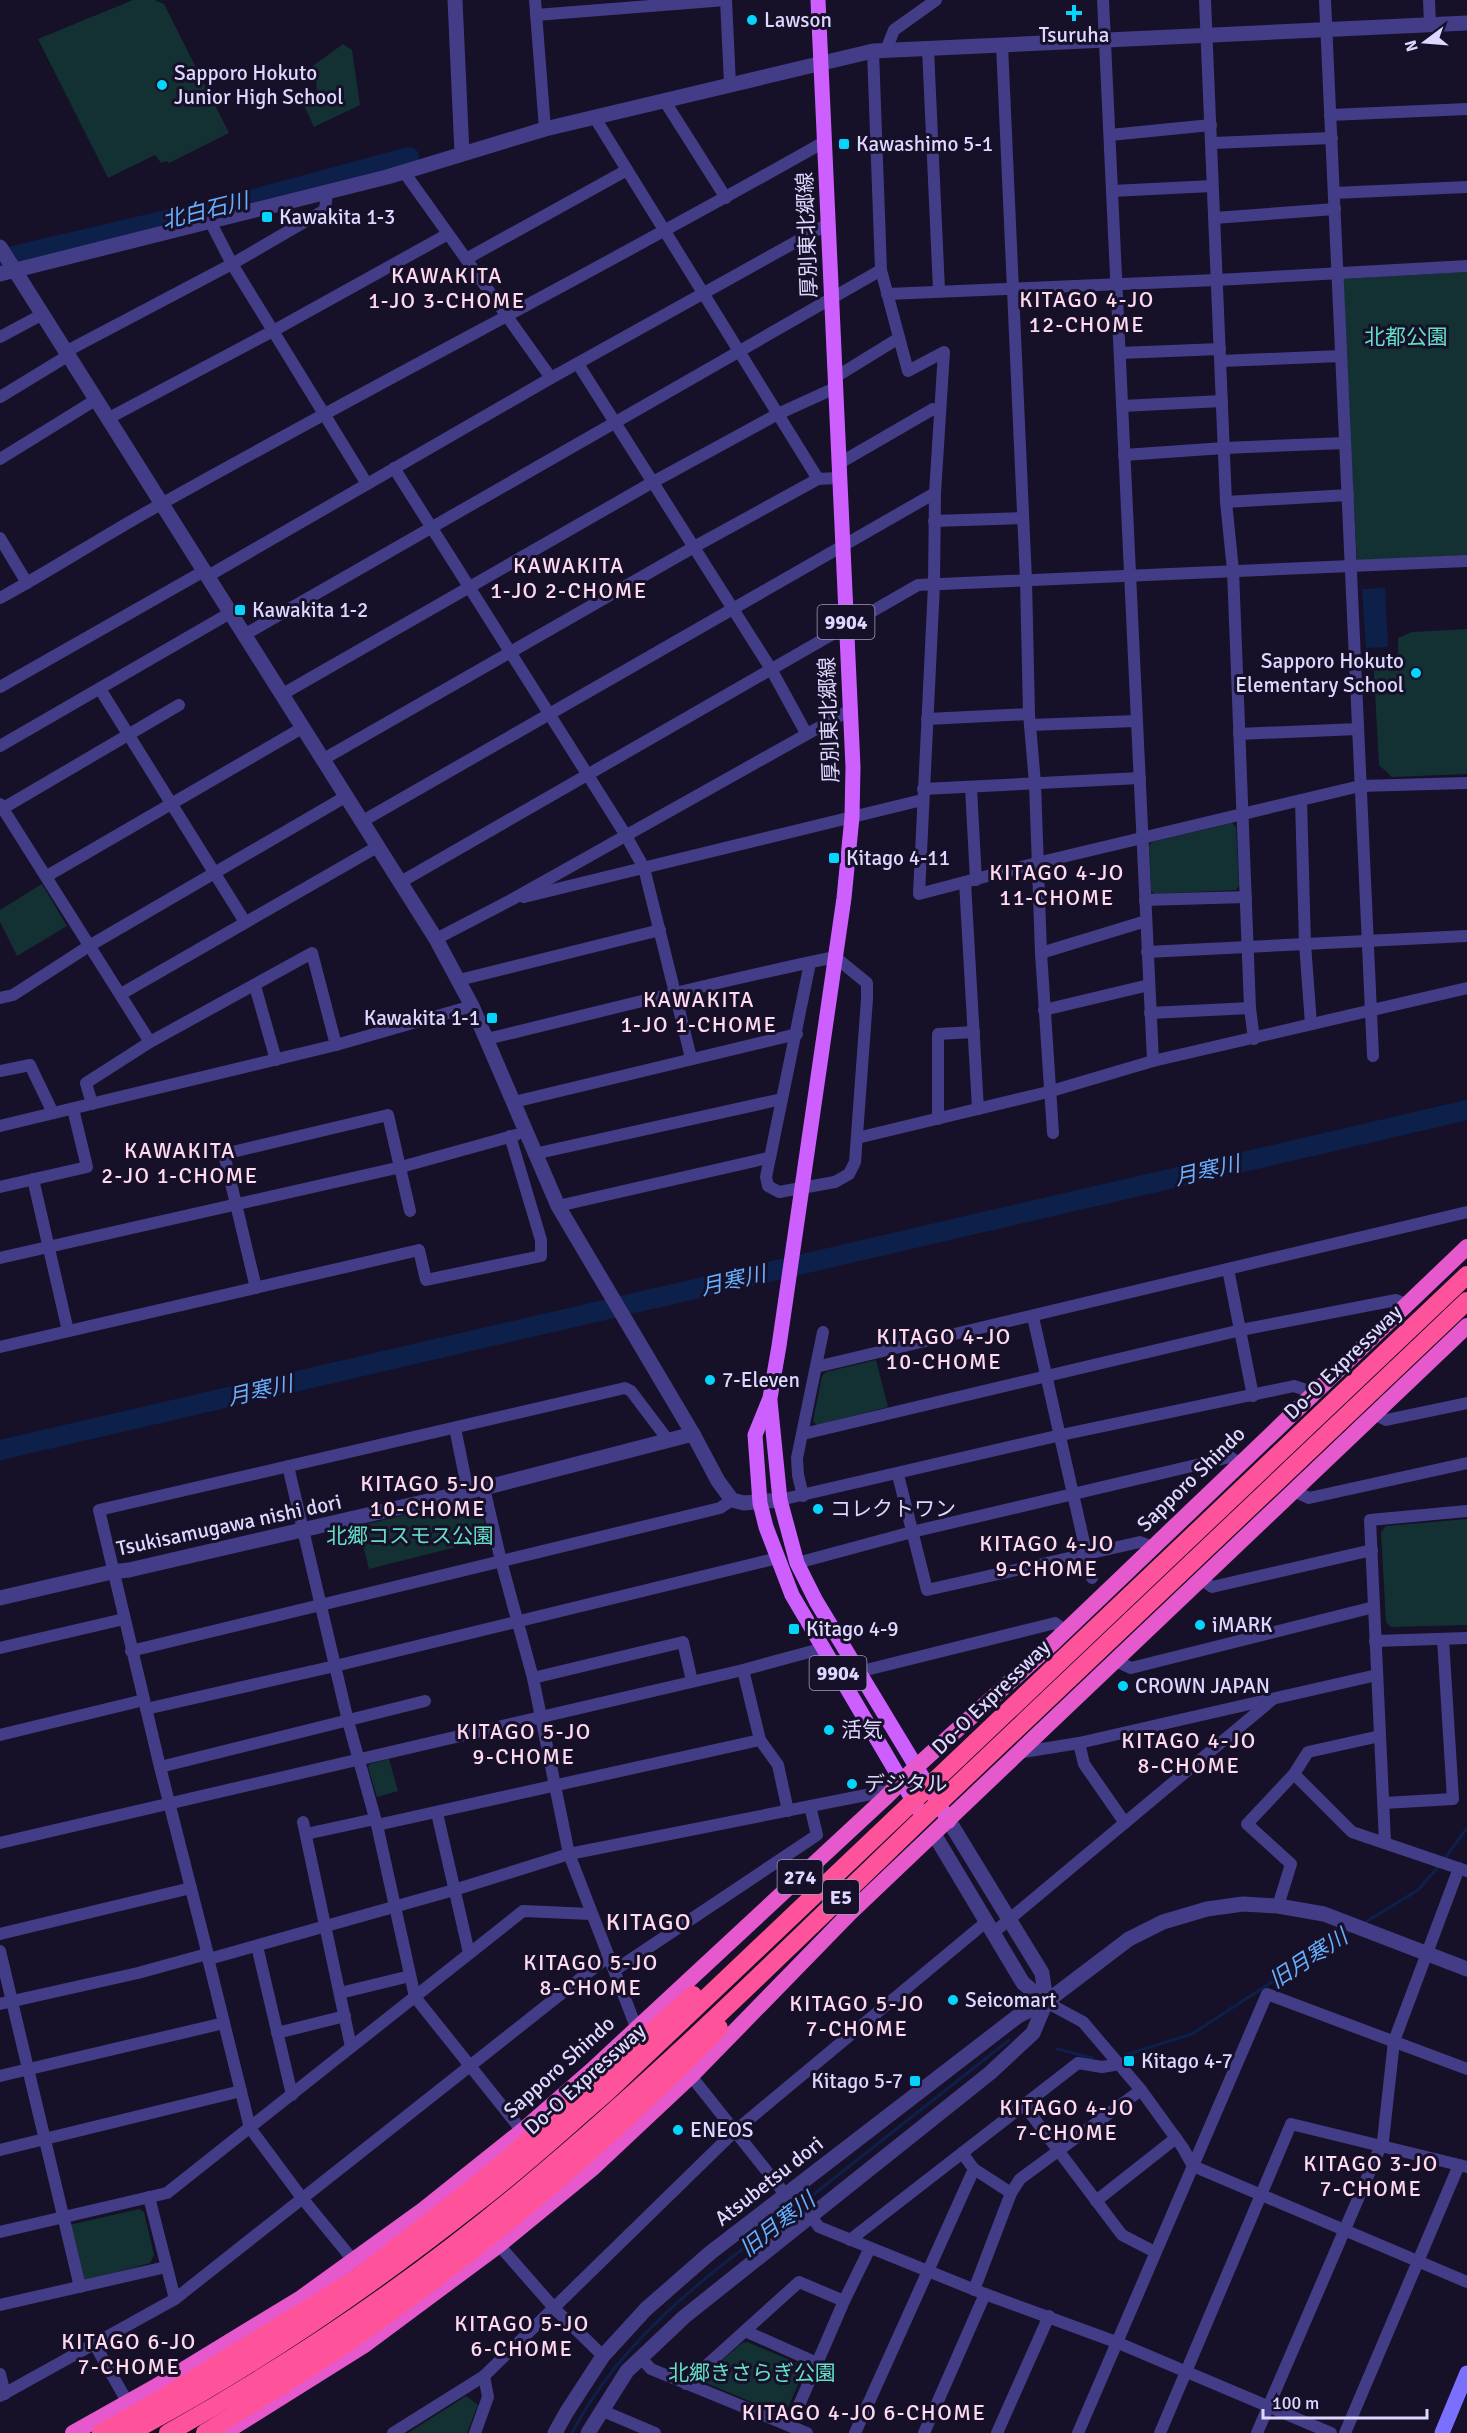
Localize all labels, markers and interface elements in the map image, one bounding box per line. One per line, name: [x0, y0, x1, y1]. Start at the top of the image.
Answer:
marker: Tsuruha: [1067, 6, 1081, 20]
place label: Lawson: [764, 7, 832, 33]
north arrow: [1395, 12, 1455, 72]
marker: Lawson: [745, 13, 759, 27]
place label: Tsuruha: [1039, 22, 1109, 48]
text: N: [1400, 38, 1423, 54]
place label: Sapporo Hokuto Junior High School: [174, 60, 343, 110]
marker: Sapporo Hokuto Junior High School: [155, 78, 169, 92]
place label: Kawashimo 5-1: [856, 131, 993, 157]
marker: Kawashimo 5-1: [837, 137, 851, 151]
street label: 厚別東北郷線: [792, 172, 822, 298]
water label: 北白石川: [159, 186, 253, 234]
place label: Kawakita 1-3: [279, 204, 395, 230]
marker: Kawakita 1-3: [260, 210, 274, 224]
district label: KAWAKITA 1-JO 3-CHOME: [368, 262, 526, 314]
district label: KITAGO 4-JO 12-CHOME: [1019, 286, 1155, 338]
park label: 北都公園: [1364, 324, 1448, 350]
district label: KAWAKITA 1-JO 2-CHOME: [490, 552, 648, 604]
place label: Kawakita 1-2: [252, 597, 368, 623]
marker: Kawakita 1-2: [233, 603, 247, 617]
road number: 9904: [818, 605, 874, 639]
place label: Sapporo Hokuto Elementary School: [1235, 648, 1404, 698]
street label: 厚別東北郷線: [814, 657, 844, 783]
marker: Sapporo Hokuto Elementary School: [1409, 666, 1423, 680]
place label: Kitago 4-11: [846, 845, 950, 871]
marker: Kitago 4-11: [827, 851, 841, 865]
district label: KITAGO 4-JO 11-CHOME: [989, 859, 1125, 911]
district label: KAWAKITA 1-JO 1-CHOME: [621, 986, 777, 1038]
place label: Kawakita 1-1: [364, 1005, 480, 1031]
marker: Kawakita 1-1: [485, 1011, 499, 1025]
district label: KAWAKITA 2-JO 1-CHOME: [101, 1137, 259, 1189]
water label: 月寒川: [1172, 1149, 1244, 1191]
water label: 月寒川: [698, 1259, 770, 1301]
street label: Do-O Expressway: [1278, 1299, 1408, 1425]
district label: KITAGO 4-JO 10-CHOME: [876, 1323, 1012, 1375]
place label: 7-Eleven: [722, 1367, 800, 1393]
water label: 月寒川: [225, 1369, 297, 1411]
marker: 7-Eleven: [703, 1373, 717, 1387]
street label: Sapporo Shindo: [1131, 1421, 1251, 1537]
district label: KITAGO 5-JO 10-CHOME: [360, 1470, 496, 1522]
street label: Tsukisamugawa nishi dori: [114, 1488, 344, 1562]
place label: コレクトワン: [830, 1496, 956, 1522]
marker: コレクトワン: [811, 1502, 825, 1516]
park label: 北郷コスモス公園: [326, 1523, 494, 1549]
district label: KITAGO 4-JO 9-CHOME: [979, 1530, 1115, 1582]
place label: iMARK: [1212, 1612, 1273, 1638]
place label: Kitago 4-9: [806, 1616, 899, 1642]
marker: iMARK: [1193, 1618, 1207, 1632]
marker: Kitago 4-9: [787, 1622, 801, 1636]
street label: Do-O Expressway: [926, 1634, 1056, 1760]
road number: 9904: [810, 1656, 866, 1690]
place label: CROWN JAPAN: [1135, 1673, 1270, 1699]
marker: CROWN JAPAN: [1116, 1679, 1130, 1693]
place label: 活気: [841, 1717, 883, 1743]
district label: KITAGO 5-JO 9-CHOME: [456, 1718, 592, 1770]
marker: 活気: [822, 1723, 836, 1737]
district label: KITAGO 4-JO 8-CHOME: [1121, 1727, 1257, 1779]
place label: デジタル: [864, 1771, 948, 1797]
marker: デジタル: [845, 1777, 859, 1791]
road number: 274: [778, 1860, 822, 1894]
road number: E5: [823, 1880, 859, 1914]
district label: KITAGO: [606, 1907, 692, 1937]
water label: 旧月寒川: [1264, 1922, 1354, 1994]
district label: KITAGO 5-JO 8-CHOME: [523, 1949, 659, 2001]
place label: Seicomart: [965, 1987, 1056, 2013]
district label: KITAGO 5-JO 7-CHOME: [789, 1990, 925, 2042]
marker: Seicomart: [946, 1993, 960, 2007]
street label: Sapporo Shindo: [498, 2010, 620, 2124]
street label: Do-O Expressway: [519, 2018, 651, 2140]
place label: Kitago 4-7: [1141, 2048, 1233, 2074]
marker: Kitago 4-7: [1122, 2054, 1136, 2068]
place label: Kitago 5-7: [811, 2068, 903, 2094]
marker: Kitago 5-7: [908, 2074, 922, 2088]
district label: KITAGO 4-JO 7-CHOME: [999, 2094, 1135, 2146]
place label: ENEOS: [690, 2117, 753, 2143]
marker: ENEOS: [671, 2123, 685, 2137]
street label: Atsubetsu dori: [710, 2131, 828, 2231]
district label: KITAGO 3-JO 7-CHOME: [1303, 2150, 1439, 2202]
water label: 旧月寒川: [734, 2185, 822, 2262]
district label: KITAGO 5-JO 6-CHOME: [454, 2310, 590, 2362]
district label: KITAGO 6-JO 7-CHOME: [61, 2328, 197, 2380]
park label: 北郷きさらぎ公園: [668, 2360, 836, 2386]
scale bar: [1263, 2382, 1426, 2420]
text: 100 m: [1272, 2392, 1319, 2414]
district label: KITAGO 4-JO 6-CHOME: [742, 2399, 986, 2426]

